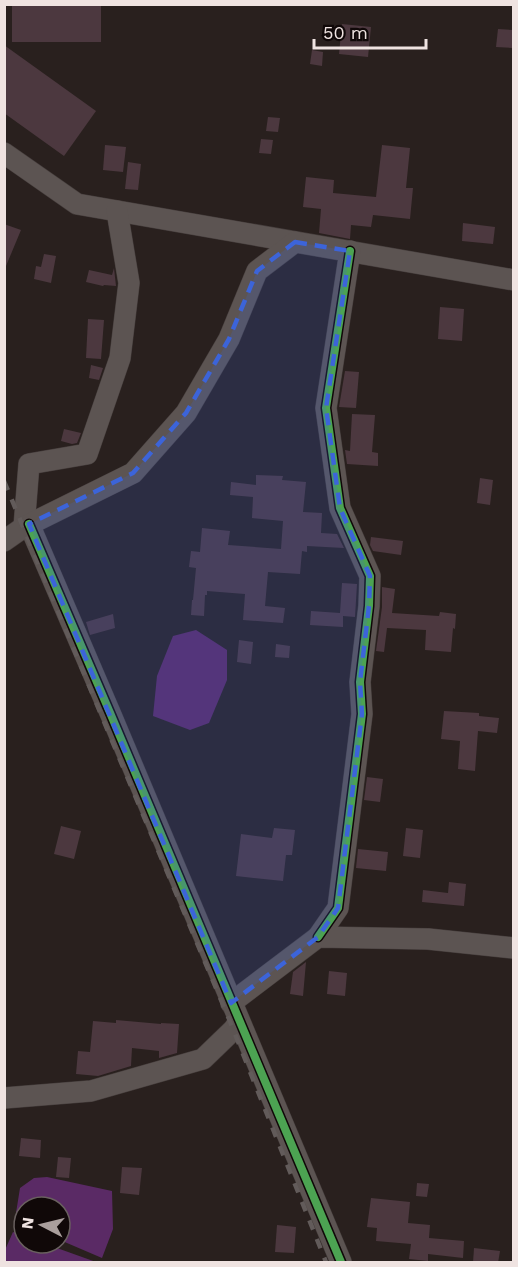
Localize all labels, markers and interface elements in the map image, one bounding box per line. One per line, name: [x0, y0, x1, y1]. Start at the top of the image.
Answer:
scale bar: [314, 12, 426, 50]
text: 50 m: [323, 22, 368, 43]
north arrow: [12, 1195, 72, 1255]
text: N: [17, 1216, 38, 1230]

